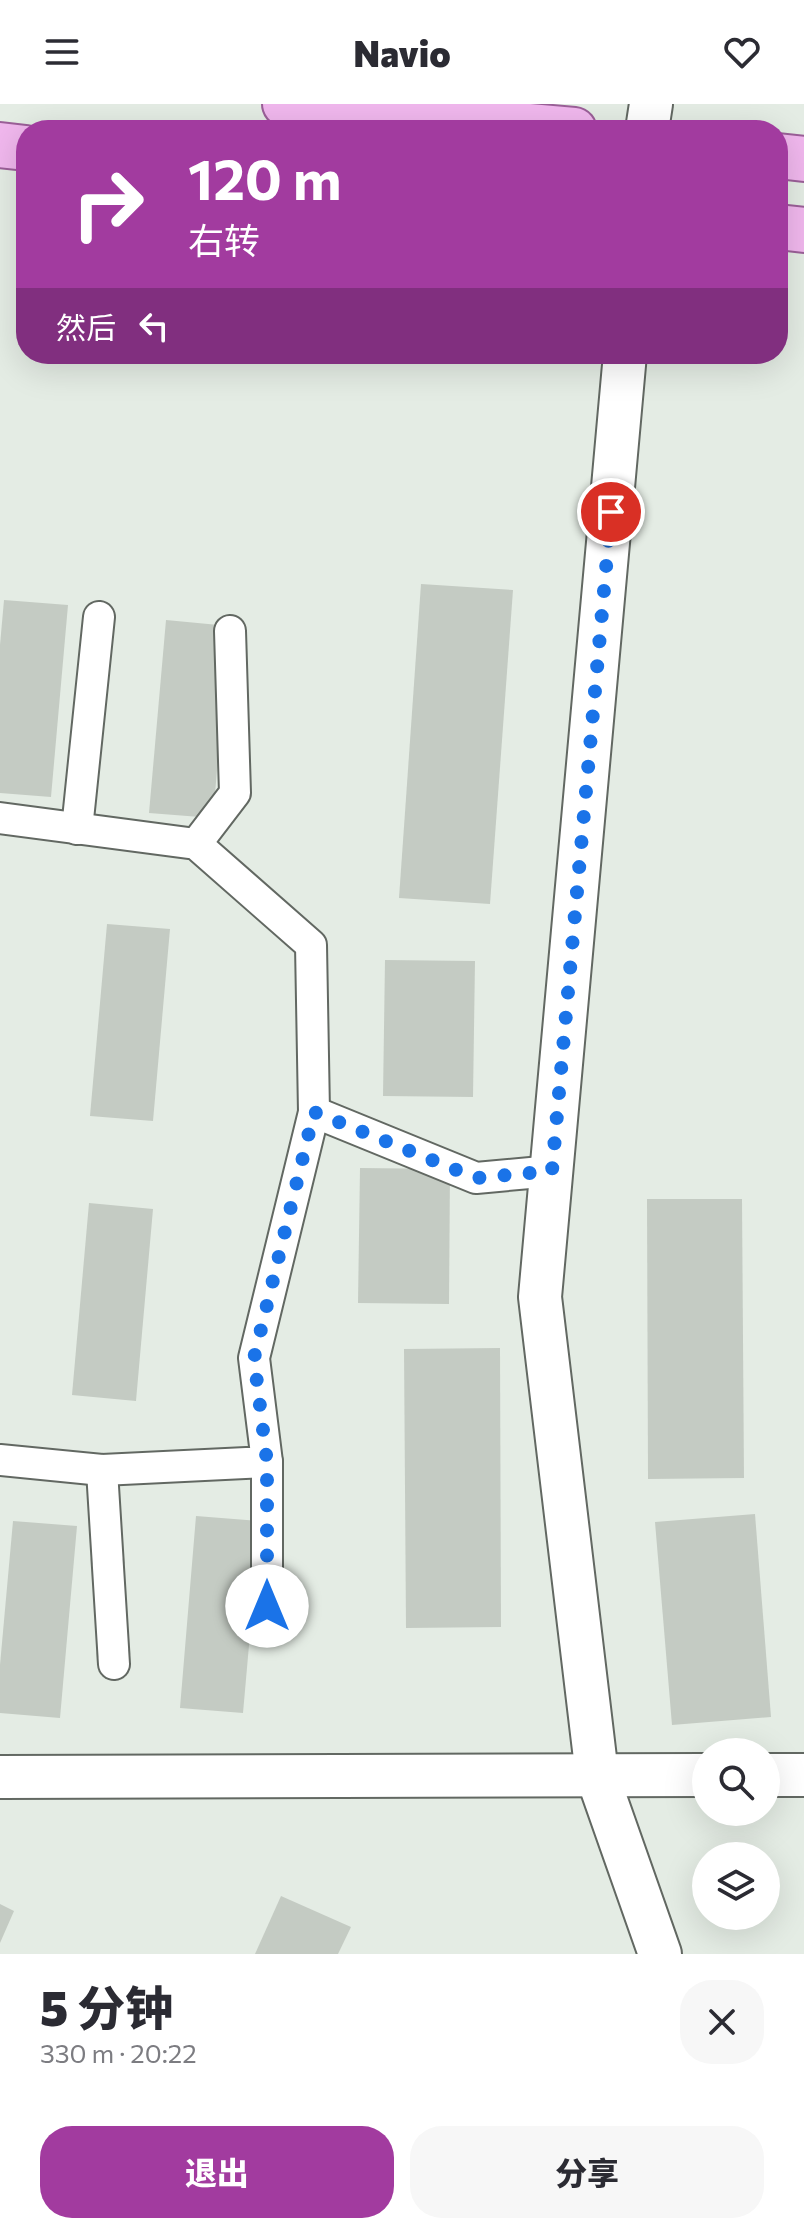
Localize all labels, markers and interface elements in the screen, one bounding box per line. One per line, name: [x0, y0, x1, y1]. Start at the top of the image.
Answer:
icon: menu: [40, 30, 84, 74]
text: Navio: [353, 30, 451, 74]
icon: heart: [720, 30, 764, 74]
text: 120 m: [188, 143, 342, 212]
icon: right: [56, 152, 160, 256]
text: 右转: [188, 217, 260, 261]
icon: left: [132, 304, 176, 348]
text: 然后: [56, 308, 116, 345]
pin: [577, 478, 645, 546]
icon: arrive: [589, 490, 633, 534]
position arrow: [225, 1564, 309, 1648]
map controls: [692, 1738, 780, 1930]
button: search: [692, 1738, 780, 1826]
button: layers: [692, 1842, 780, 1930]
text: 5 分钟: [40, 1977, 173, 2036]
button: close: [680, 1980, 764, 2064]
text: 330 m · 20:22: [40, 2037, 197, 2068]
button: 退出: [40, 2126, 394, 2218]
button: 分享: [410, 2126, 764, 2218]

